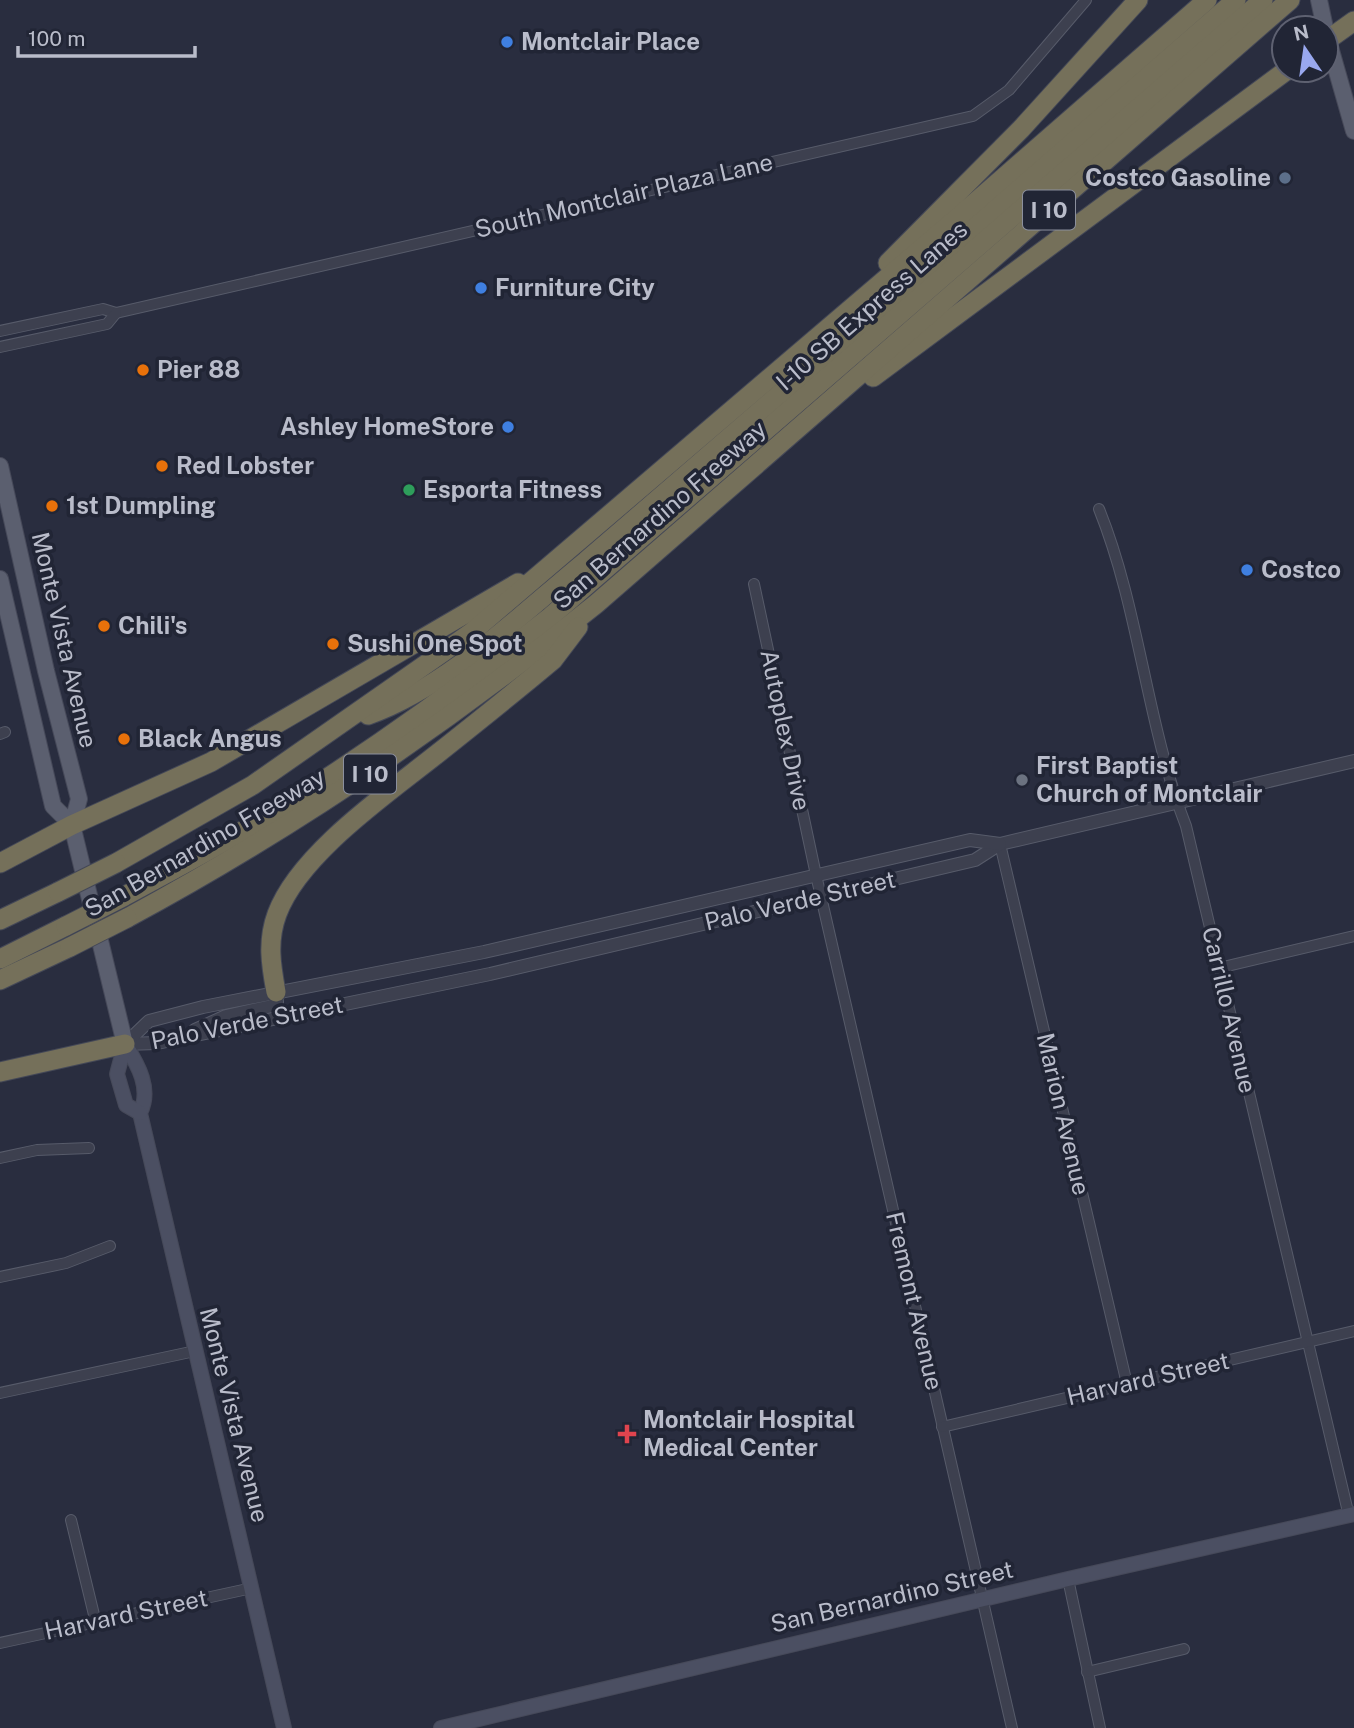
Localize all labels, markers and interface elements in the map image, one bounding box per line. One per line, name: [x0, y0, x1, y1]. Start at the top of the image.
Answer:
scale bar: [18, 14, 194, 58]
north arrow: [1270, 14, 1340, 84]
text: N: [1291, 20, 1311, 45]
text: 100 m: [28, 26, 85, 51]
place label: Montclair Place: [521, 27, 700, 55]
marker: Montclair Place: [499, 34, 515, 50]
street label: South Montclair Plaza Lane: [472, 147, 775, 243]
place label: Costco Gasoline: [1085, 163, 1271, 191]
marker: Costco Gasoline: [1277, 170, 1293, 186]
road number: I 10: [1023, 190, 1075, 230]
street label: I-10 SB Express Lanes: [770, 215, 972, 396]
place label: Furniture City: [495, 273, 655, 301]
marker: Furniture City: [473, 280, 489, 296]
place label: Pier 88: [157, 355, 240, 383]
marker: Pier 88: [135, 362, 151, 378]
place label: Ashley HomeStore: [280, 412, 494, 440]
street label: San Bernardino Freeway: [547, 414, 772, 614]
marker: Ashley HomeStore: [500, 419, 516, 435]
place label: Red Lobster: [176, 451, 314, 479]
marker: Red Lobster: [154, 458, 170, 474]
place label: Esporta Fitness: [423, 475, 602, 503]
marker: Esporta Fitness: [401, 482, 417, 498]
place label: 1st Dumpling: [66, 491, 216, 519]
marker: 1st Dumpling: [44, 498, 60, 514]
street label: Monte Vista Avenue: [27, 529, 103, 750]
place label: Costco: [1261, 555, 1341, 583]
marker: Costco: [1239, 562, 1255, 578]
place label: Chili's: [118, 611, 187, 639]
marker: Chili's: [96, 618, 112, 634]
place label: Sushi One Spot: [347, 629, 523, 657]
marker: Sushi One Spot: [325, 636, 341, 652]
street label: Autoplex Drive: [755, 647, 817, 813]
place label: Black Angus: [138, 724, 282, 752]
marker: Black Angus: [116, 731, 132, 747]
place label: First Baptist Church of Montclair: [1036, 751, 1262, 807]
road number: I 10: [344, 754, 396, 794]
street label: San Bernardino Freeway: [79, 762, 330, 922]
marker: First Baptist Church of Montclair: [1014, 772, 1030, 788]
street label: Palo Verde Street: [702, 864, 898, 936]
street label: Carrillo Avenue: [1197, 924, 1263, 1096]
street label: Palo Verde Street: [148, 990, 345, 1054]
street label: Marion Avenue: [1032, 1030, 1096, 1198]
street label: Fremont Avenue: [881, 1209, 949, 1393]
street label: Monte Vista Avenue: [195, 1304, 275, 1525]
street label: Harvard Street: [1064, 1346, 1232, 1410]
place label: Montclair Hospital Medical Center: [643, 1405, 855, 1461]
marker: Montclair Hospital Medical Center: [617, 1424, 637, 1444]
street label: San Bernardino Street: [768, 1554, 1016, 1638]
street label: Harvard Street: [42, 1583, 210, 1645]

